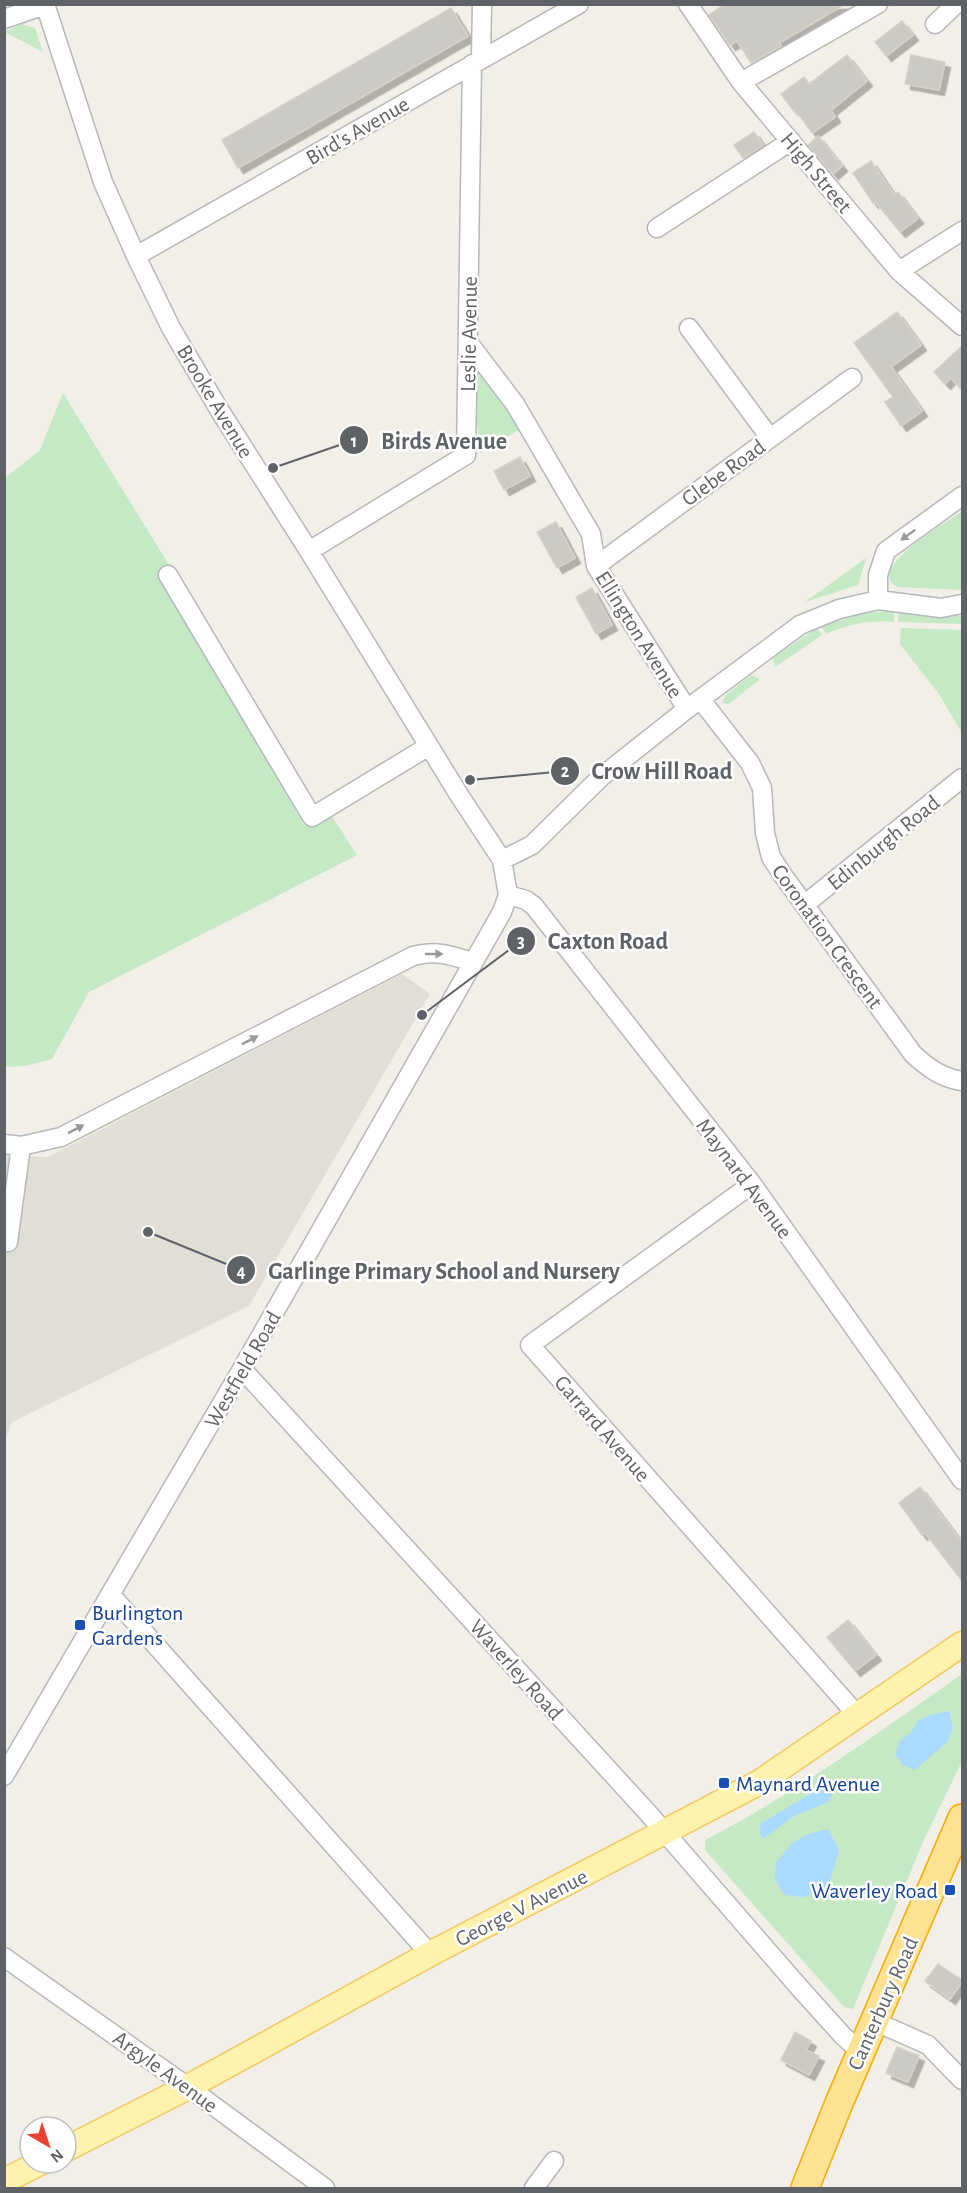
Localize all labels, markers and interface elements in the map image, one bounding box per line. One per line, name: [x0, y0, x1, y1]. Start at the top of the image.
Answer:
street label: Bird's Avenue: [302, 93, 413, 169]
street label: High Street: [776, 128, 856, 217]
street label: Leslie Avenue: [457, 276, 481, 392]
street label: Brooke Avenue: [173, 341, 258, 462]
callout: Birds Avenue: [339, 419, 520, 461]
text: Birds Avenue: [381, 430, 507, 454]
text: 1: [351, 433, 357, 451]
street label: Glebe Road: [678, 435, 769, 510]
one-way arrow: [901, 529, 917, 541]
street label: Ellington Avenue: [591, 567, 687, 702]
callout: Crow Hill Road: [550, 750, 745, 792]
text: Crow Hill Road: [592, 760, 733, 784]
text: 2: [561, 763, 570, 781]
street label: Edinburgh Road: [823, 791, 944, 894]
street label: Coronation Crescent: [768, 861, 887, 1013]
callout: Caxton Road: [506, 920, 680, 962]
text: Caxton Road: [548, 930, 669, 954]
text: 3: [517, 933, 525, 951]
one-way arrow: [424, 949, 443, 959]
one-way arrow: [241, 1036, 258, 1045]
street label: Maynard Avenue: [692, 1114, 796, 1243]
one-way arrow: [68, 1125, 85, 1134]
callout: Garlinge Primary School and Nursery: [226, 1249, 631, 1291]
text: Garlinge Primary School and Nursery: [268, 1260, 620, 1284]
text: 4: [236, 1263, 246, 1281]
street label: Westfield Road: [201, 1307, 285, 1432]
street label: Garrard Avenue: [550, 1371, 654, 1486]
place label: Burlington Gardens: [92, 1602, 183, 1649]
street label: Waverley Road: [466, 1615, 567, 1724]
marker: Burlington Gardens: [73, 1618, 87, 1632]
place label: Maynard Avenue: [736, 1773, 880, 1795]
marker: Maynard Avenue: [717, 1776, 731, 1790]
street label: George V Avenue: [452, 1865, 591, 1951]
place label: Waverley Road: [811, 1880, 938, 1902]
marker: Waverley Road: [943, 1883, 957, 1897]
street label: Canterbury Road: [844, 1934, 922, 2073]
street label: Argyle Avenue: [109, 2027, 222, 2117]
north arrow: [18, 2115, 78, 2175]
text: N: [47, 2146, 66, 2166]

